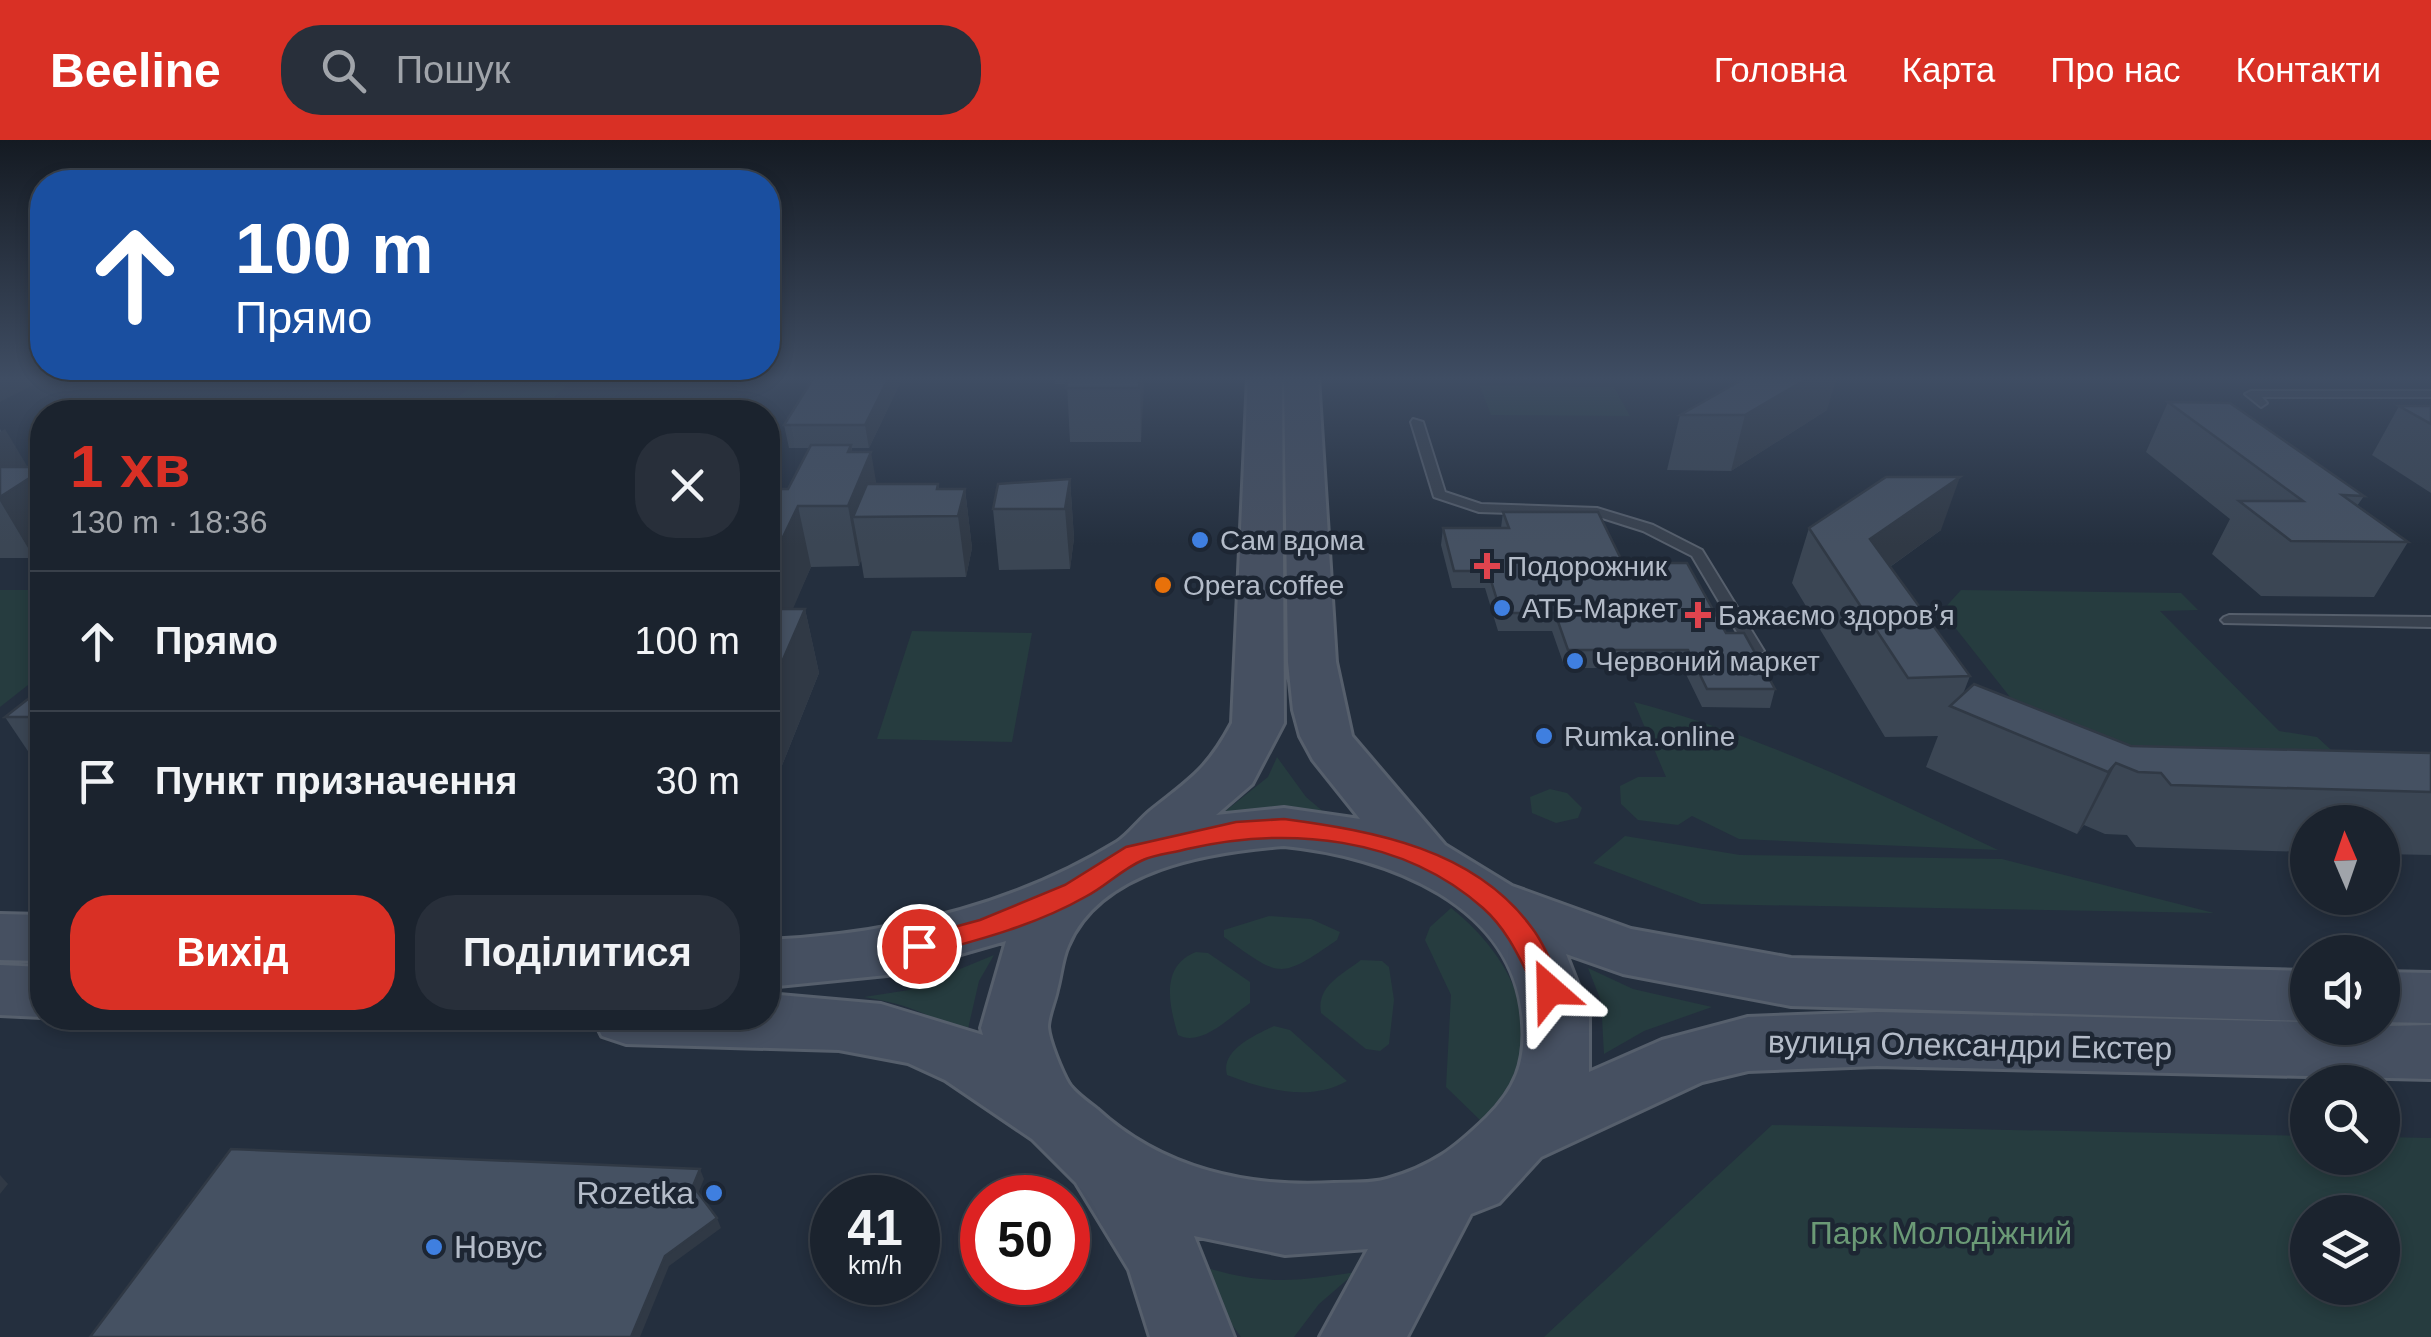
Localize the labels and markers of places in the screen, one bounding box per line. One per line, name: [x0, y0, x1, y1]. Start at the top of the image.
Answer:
place label: Сам вдома: [1220, 525, 1365, 556]
marker: Сам вдома: [1189, 529, 1211, 551]
place label: Подорожник: [1507, 551, 1668, 582]
marker: Подорожник: [1476, 555, 1498, 577]
place label: Opera coffee: [1183, 570, 1344, 601]
marker: Opera coffee: [1152, 574, 1174, 596]
place label: АТБ-Маркет: [1522, 593, 1678, 624]
marker: АТБ-Маркет: [1491, 597, 1513, 619]
place label: Бажаємо здоровʼя: [1718, 600, 1955, 631]
marker: Бажаємо здоровʼя: [1687, 604, 1709, 626]
place label: Червоний маркет: [1595, 646, 1820, 677]
marker: Червоний маркет: [1564, 650, 1586, 672]
place label: Rumka.online: [1564, 721, 1735, 752]
marker: Rumka.online: [1533, 725, 1555, 747]
pin: [877, 904, 962, 989]
place label: Rozetka: [577, 1175, 694, 1211]
marker: Rozetka: [703, 1182, 725, 1204]
place label: Новус: [454, 1229, 543, 1265]
marker: Новус: [423, 1236, 445, 1258]

